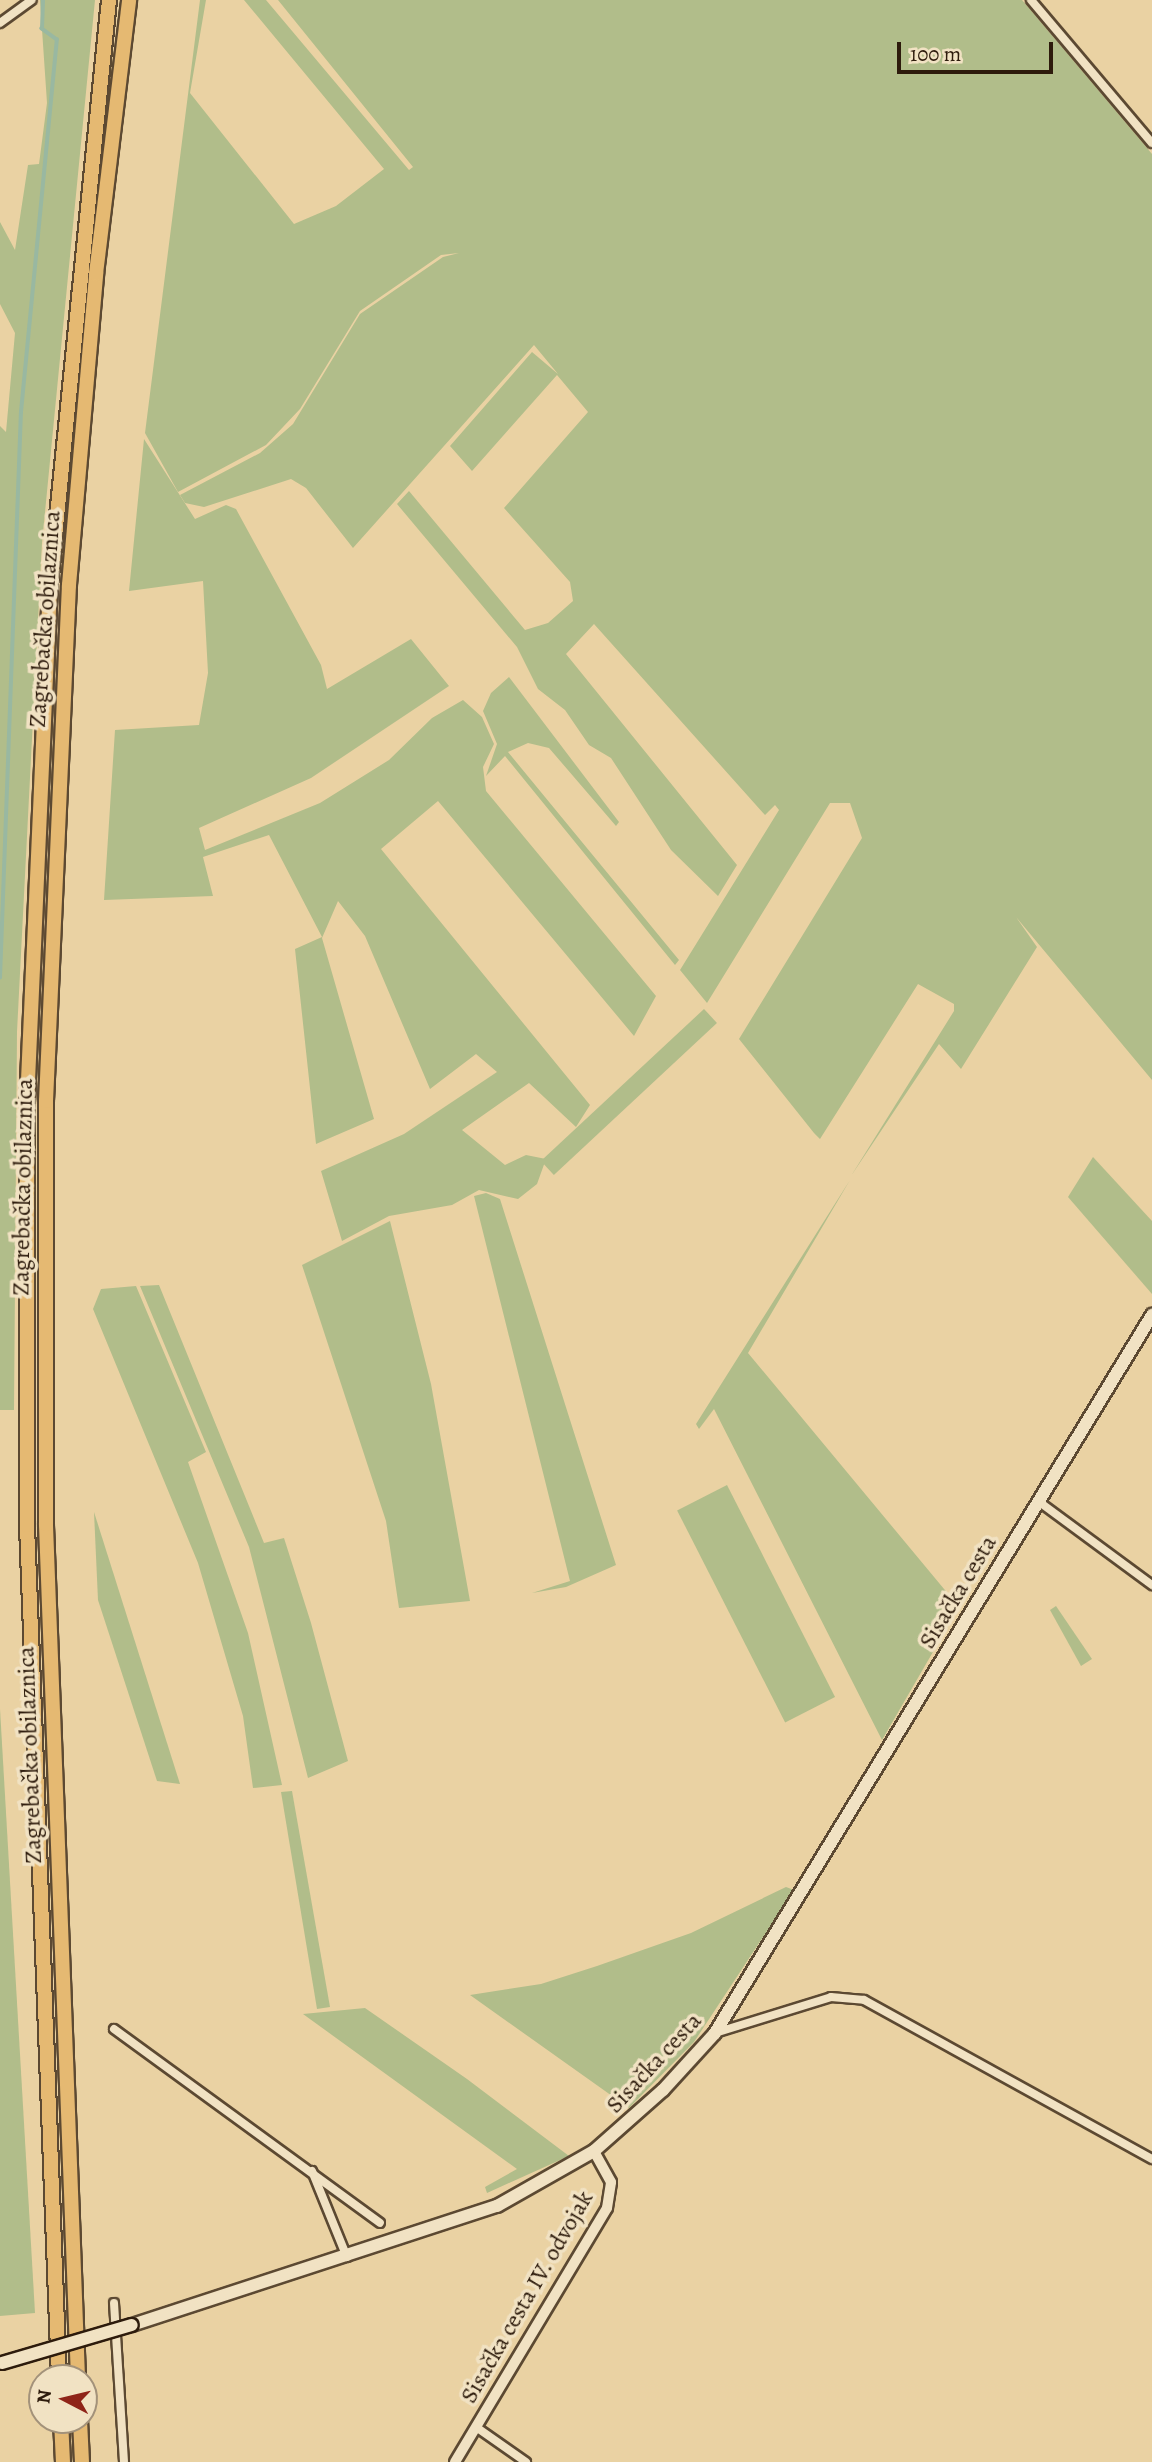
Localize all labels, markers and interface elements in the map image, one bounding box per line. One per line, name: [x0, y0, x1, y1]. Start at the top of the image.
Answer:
scale bar: [900, 28, 1056, 72]
text: 100 m: [910, 40, 961, 68]
street label: Zagrebačka obilaznica: [23, 510, 67, 728]
street label: Zagrebačka obilaznica: [7, 1078, 39, 1296]
street label: Sisačka cesta: [913, 1530, 1003, 1654]
street label: Zagrebačka obilaznica: [12, 1646, 48, 1864]
street label: Sisačka cesta: [600, 2007, 708, 2119]
street label: Sisačka cesta IV. odvojak: [454, 2185, 600, 2409]
north arrow: [28, 2364, 98, 2434]
text: N: [30, 2388, 58, 2405]

